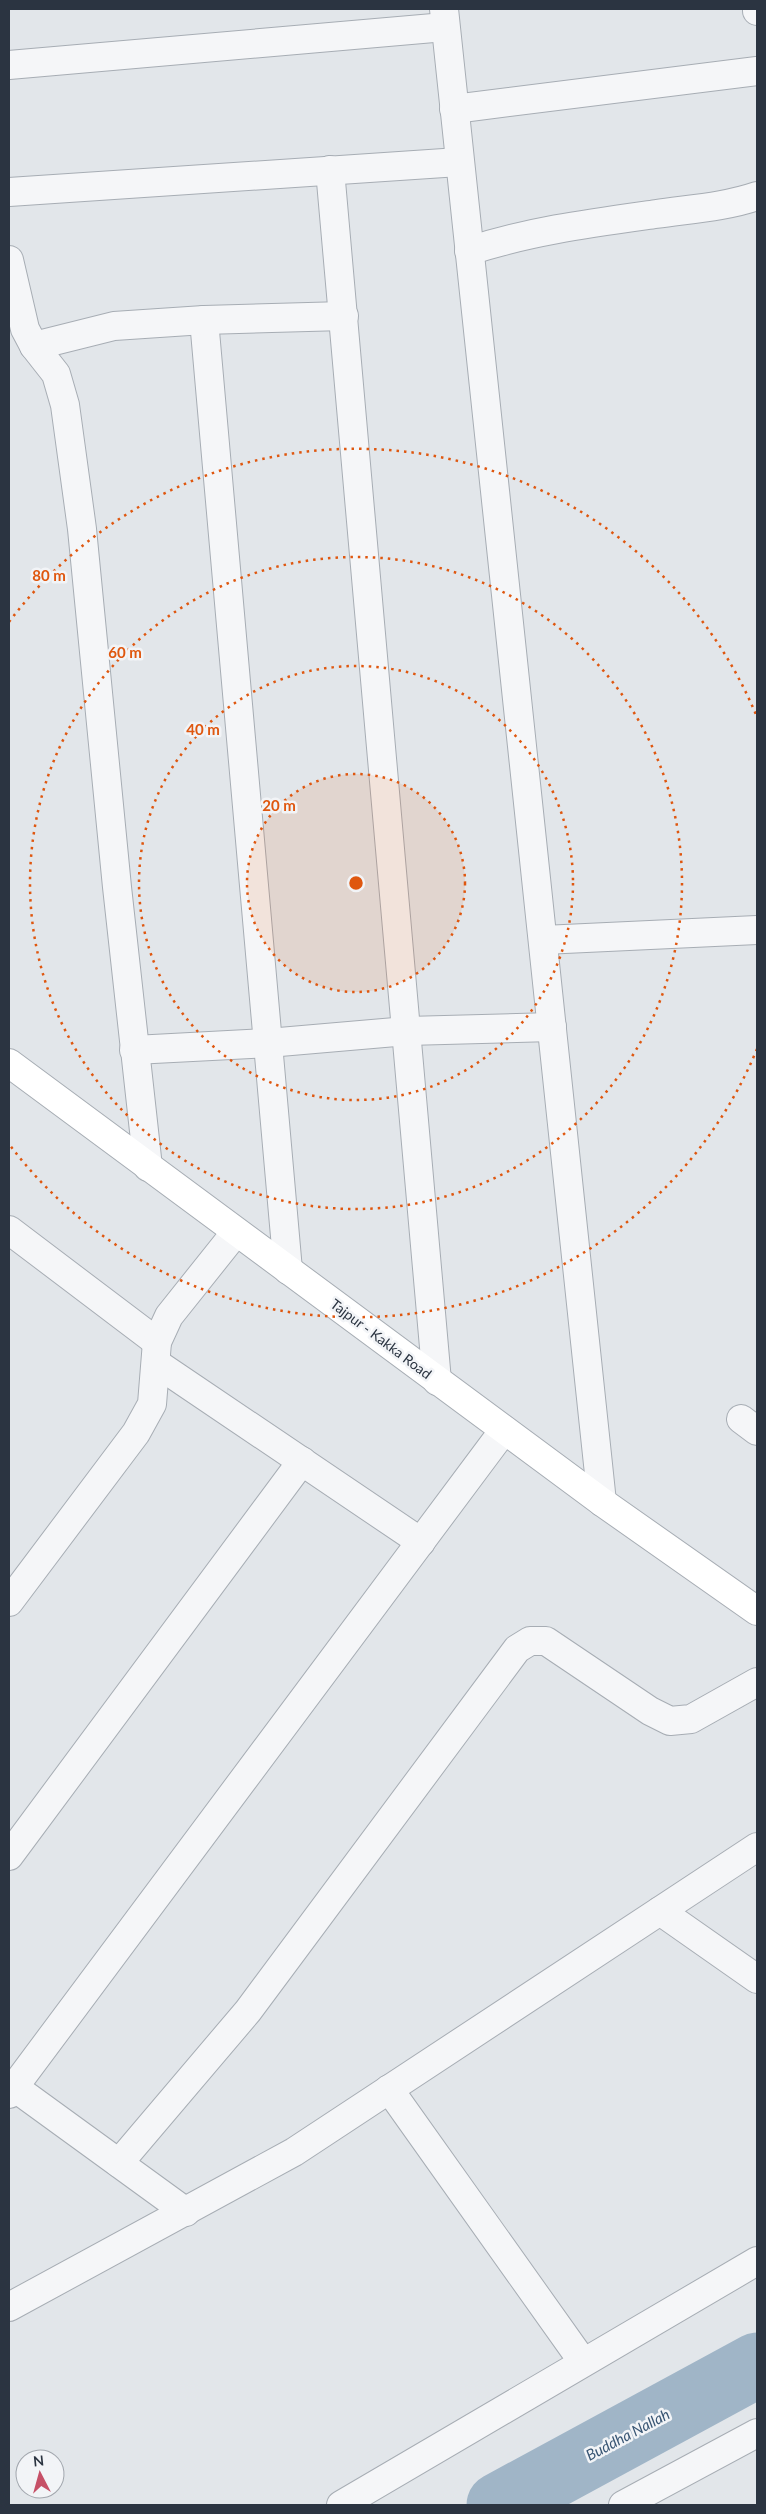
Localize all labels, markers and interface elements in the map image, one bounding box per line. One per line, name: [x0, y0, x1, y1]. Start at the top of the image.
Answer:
text: 80 m: [32, 566, 66, 584]
text: 60 m: [108, 643, 142, 661]
text: 40 m: [186, 720, 220, 738]
text: 20 m: [262, 796, 296, 814]
centre of rings: [347, 874, 365, 892]
street label: Tajpur - Kakka Road: [328, 1295, 435, 1382]
water label: Buddha Nallah: [583, 2404, 673, 2464]
north arrow: [15, 2449, 65, 2499]
text: N: [32, 2452, 45, 2470]

